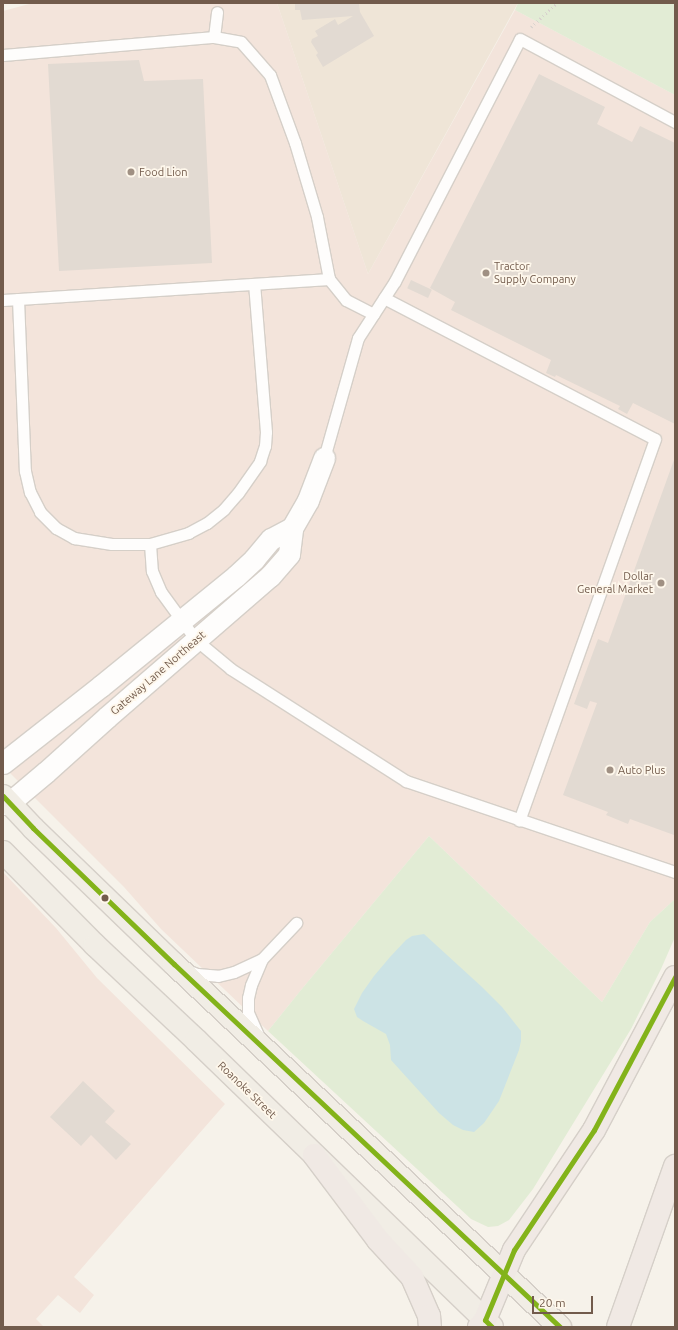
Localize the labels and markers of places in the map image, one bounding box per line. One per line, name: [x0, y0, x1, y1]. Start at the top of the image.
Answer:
place label: Food Lion: [139, 165, 188, 179]
marker: Food Lion: [126, 167, 136, 177]
place label: Tractor Supply Company: [494, 260, 576, 286]
marker: Tractor Supply Company: [481, 268, 491, 278]
place label: Dollar General Market: [577, 570, 653, 596]
marker: Dollar General Market: [656, 578, 666, 588]
place label: Auto Plus: [618, 763, 665, 777]
marker: Auto Plus: [605, 765, 615, 775]
unlabelled marker: [100, 893, 110, 903]

